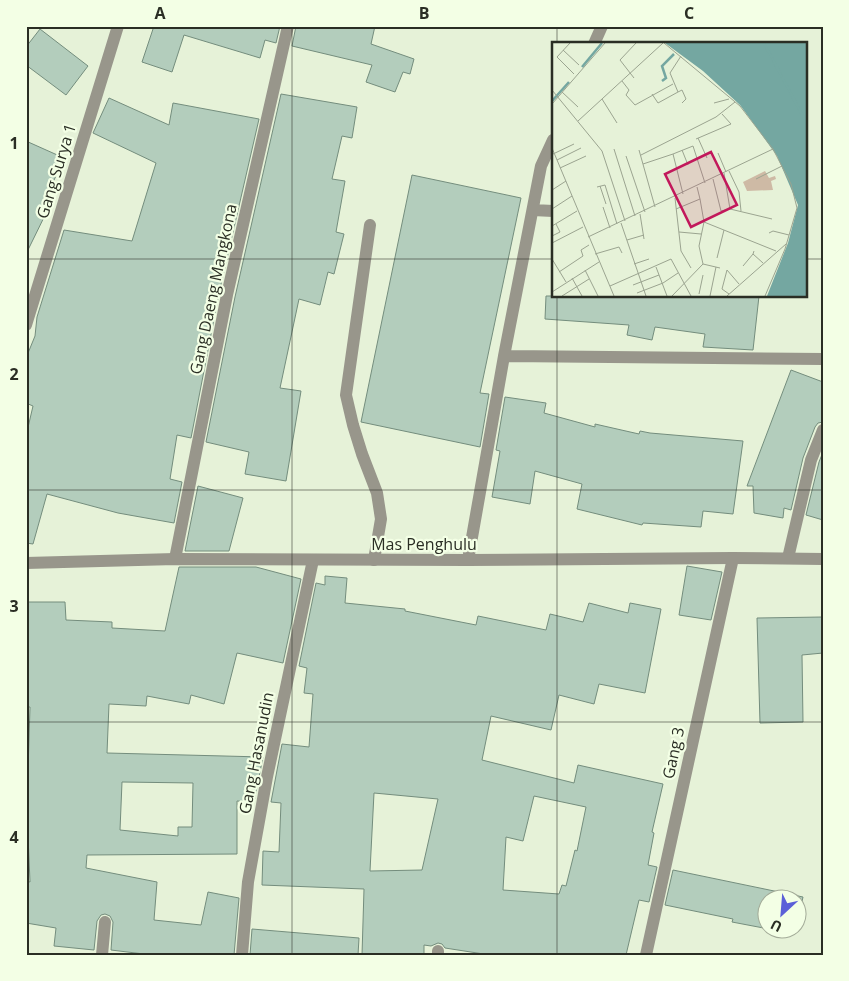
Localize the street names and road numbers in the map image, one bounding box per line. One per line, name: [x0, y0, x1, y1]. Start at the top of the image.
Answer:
street label: Gang Surya 1: [31, 121, 81, 221]
street label: Gang Daeng Mangkona: [184, 202, 242, 376]
street label: Mas Penghulu: [371, 533, 477, 555]
street label: Gang Hasanudin: [233, 690, 279, 816]
street label: Gang 3: [657, 725, 689, 781]

